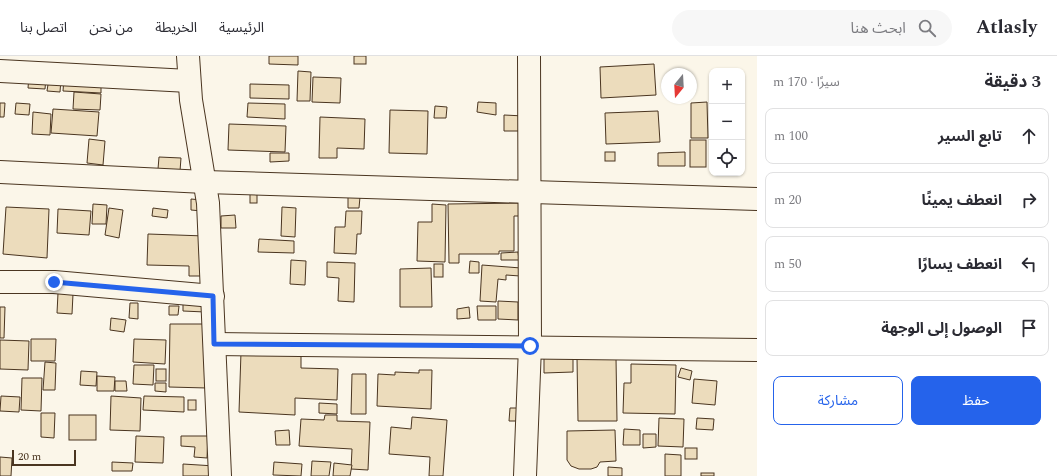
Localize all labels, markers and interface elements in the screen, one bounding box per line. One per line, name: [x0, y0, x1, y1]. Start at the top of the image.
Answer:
search box: [672, 10, 952, 46]
text: Atlasly: [976, 13, 1037, 42]
text: اتصل بنا: [20, 17, 67, 38]
text: من نحن: [89, 17, 133, 38]
text: الخريطة: [155, 17, 197, 38]
text: الرئيسية: [219, 17, 264, 38]
text: ابحث هنا: [850, 17, 906, 40]
icon: search: [916, 17, 938, 39]
north arrow: [661, 68, 697, 104]
map controls: [709, 68, 745, 176]
button: +: [709, 68, 745, 104]
text: 3 دقيقة: [984, 69, 1041, 95]
text: سيرًا · 170 m: [773, 72, 840, 92]
button: −: [709, 104, 745, 140]
text: تابع السير: [938, 125, 1002, 148]
icon: ahead: [1018, 125, 1040, 147]
text: 100 m: [774, 126, 808, 146]
button: locate: [709, 140, 745, 176]
text: انعطف يمينًا: [922, 189, 1002, 212]
icon: right: [1018, 189, 1040, 211]
text: 20 m: [774, 190, 801, 210]
text: انعطف يسارًا: [918, 253, 1002, 276]
icon: left: [1018, 253, 1040, 275]
text: 50 m: [774, 254, 801, 274]
route end: [45, 273, 63, 291]
text: الوصول إلى الوجهة: [881, 317, 1002, 340]
icon: arrive: [1018, 317, 1040, 339]
route start: [521, 337, 539, 355]
button: مشاركة: [773, 376, 903, 425]
button: حفظ: [911, 376, 1041, 425]
scale bar: [12, 448, 76, 467]
text: 20 m: [18, 448, 41, 465]

